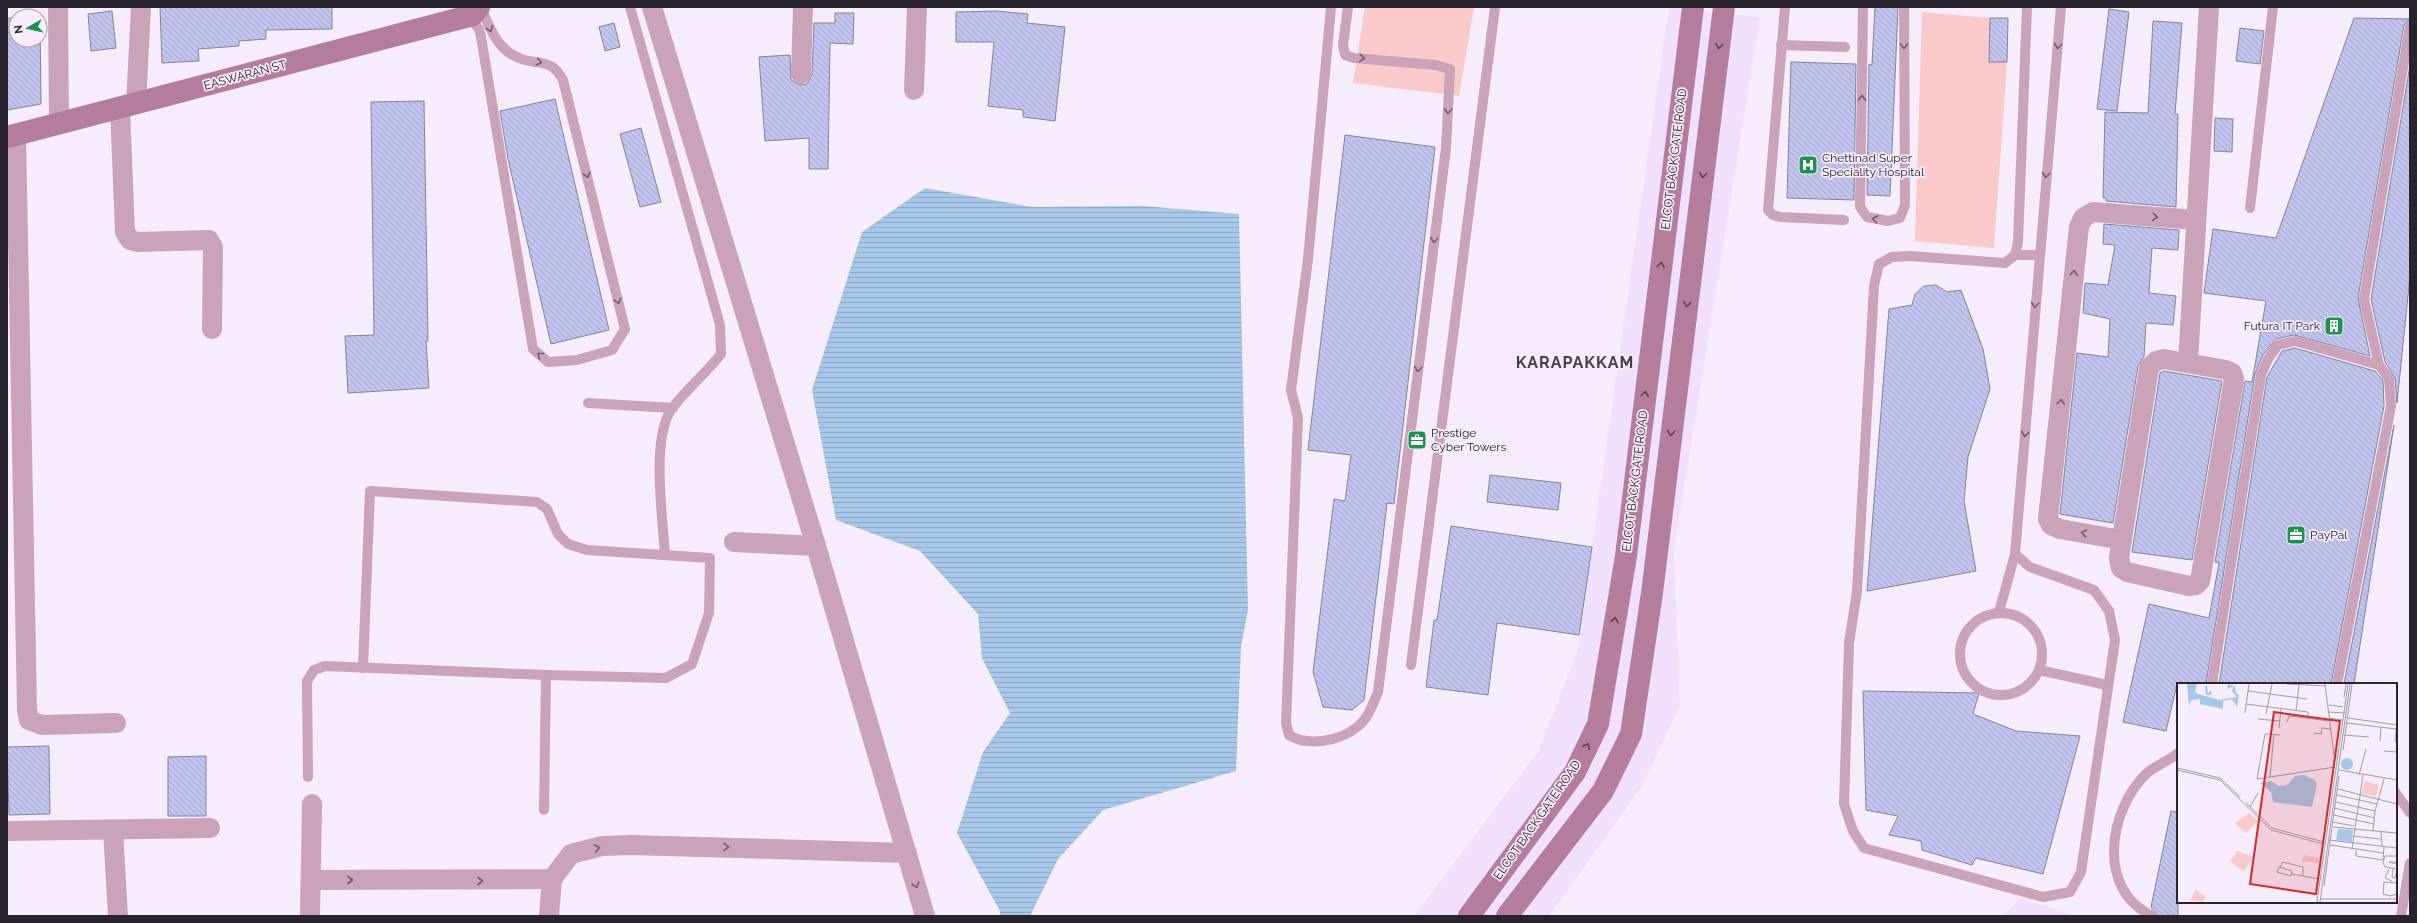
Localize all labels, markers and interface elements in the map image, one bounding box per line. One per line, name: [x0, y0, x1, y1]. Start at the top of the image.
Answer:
north arrow: [8, 8, 48, 48]
text: N: [12, 24, 26, 34]
one-way arrow: [485, 24, 493, 32]
one-way arrow: [1715, 43, 1724, 49]
one-way arrow: [1900, 43, 1908, 49]
one-way arrow: [2053, 43, 2062, 49]
one-way arrow: [1359, 54, 1365, 63]
street label: EASWARAN ST: [202, 57, 289, 93]
one-way arrow: [536, 57, 542, 65]
street label: ELCOT BACK GATE ROAD: [1658, 87, 1690, 230]
one-way arrow: [1858, 95, 1866, 101]
one-way arrow: [1443, 108, 1452, 114]
place label: Chettinad Super Speciality Hospital: [1822, 151, 1925, 179]
hospital icon: Chettinad Super Speciality Hospital: [1797, 154, 1819, 176]
one-way arrow: [582, 171, 590, 178]
one-way arrow: [1699, 172, 1708, 178]
one-way arrow: [2042, 172, 2051, 178]
one-way arrow: [2152, 212, 2158, 221]
one-way arrow: [1872, 215, 1878, 224]
one-way arrow: [1430, 237, 1439, 243]
one-way arrow: [1656, 262, 1665, 268]
one-way arrow: [2070, 270, 2079, 276]
one-way arrow: [613, 297, 622, 304]
one-way arrow: [1683, 301, 1692, 307]
one-way arrow: [2031, 302, 2040, 308]
building icon: Futura IT Park: [2323, 315, 2345, 337]
place label: Futura IT Park: [2244, 319, 2321, 333]
one-way arrow: [537, 353, 544, 360]
district label: KARAPAKKAM: [1516, 353, 1634, 372]
one-way arrow: [1414, 366, 1423, 372]
one-way arrow: [1641, 391, 1650, 397]
one-way arrow: [2056, 399, 2065, 406]
street label: ELCOT BACK GATE ROAD: [1619, 409, 1651, 552]
place label: Prestige Cyber Towers: [1431, 426, 1507, 454]
office icon: Prestige Cyber Towers: [1406, 429, 1428, 451]
one-way arrow: [1667, 430, 1676, 436]
one-way arrow: [2020, 431, 2029, 437]
office icon: PayPal: [2285, 524, 2307, 546]
place label: PayPal: [2310, 528, 2348, 542]
one-way arrow: [2081, 529, 2087, 538]
one-way arrow: [1610, 617, 1619, 623]
inset map: [2177, 683, 2397, 903]
one-way arrow: [1582, 743, 1590, 751]
street label: ELCOT BACK GATE ROAD: [1491, 757, 1584, 882]
one-way arrow: [723, 843, 729, 852]
one-way arrow: [594, 844, 600, 852]
one-way arrow: [347, 876, 353, 884]
one-way arrow: [477, 877, 483, 885]
one-way arrow: [911, 881, 920, 888]

